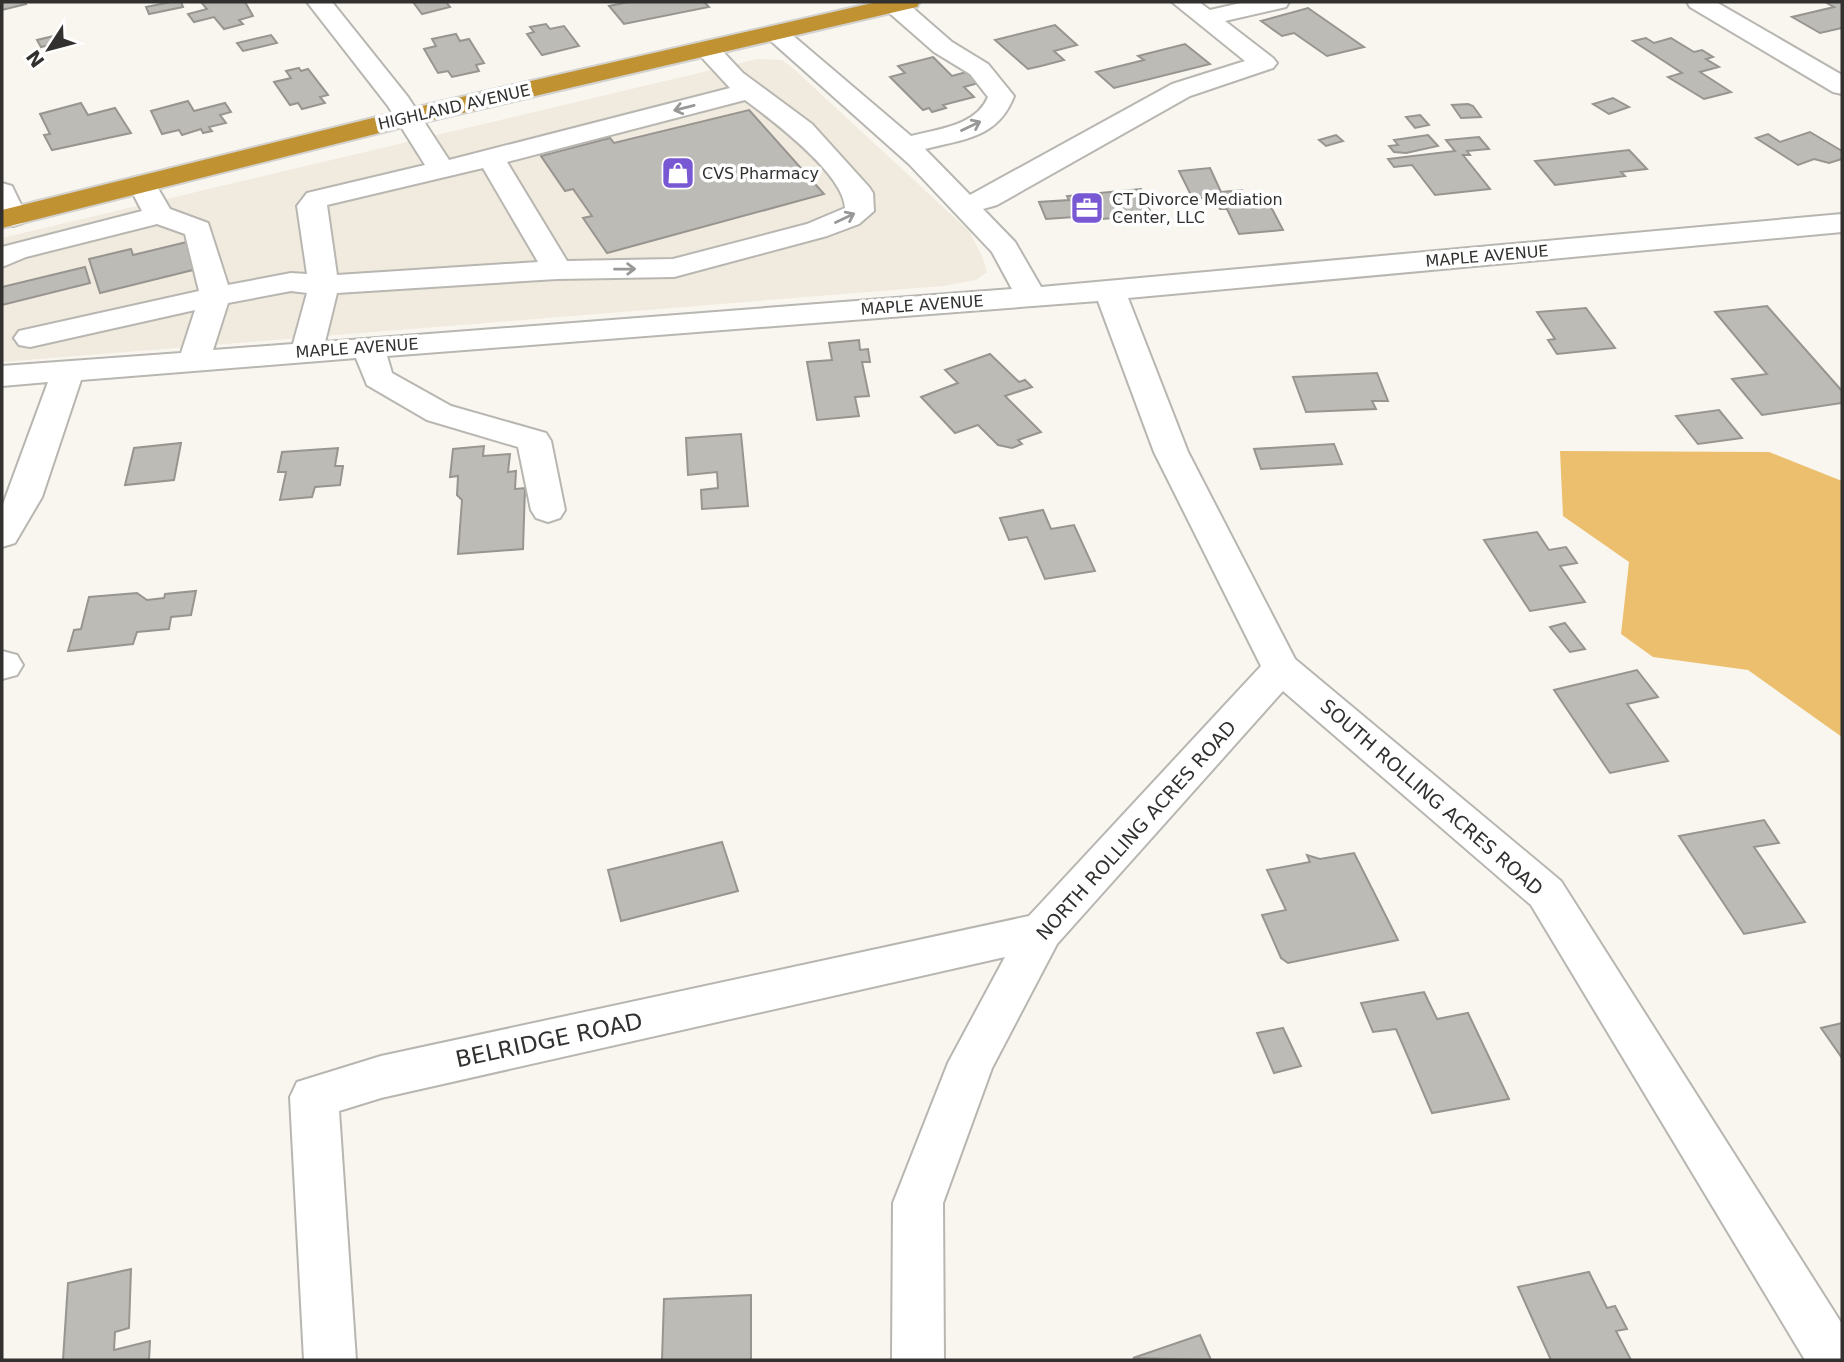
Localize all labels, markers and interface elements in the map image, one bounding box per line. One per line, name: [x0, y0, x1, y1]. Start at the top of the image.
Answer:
north arrow: [14, 14, 84, 84]
text: N: [22, 46, 49, 72]
street label: HIGHLAND AVENUE: [376, 80, 532, 134]
one-way arrow: [673, 103, 695, 116]
one-way arrow: [960, 119, 981, 133]
shop icon: CVS Pharmacy: [659, 154, 697, 192]
place label: CVS Pharmacy: [702, 164, 819, 183]
office icon: CT Divorce Mediation Center, LLC: [1068, 189, 1106, 227]
place label: CT Divorce Mediation Center, LLC: [1112, 190, 1283, 227]
one-way arrow: [834, 211, 855, 225]
street label: MAPLE AVENUE: [1425, 241, 1549, 271]
one-way arrow: [613, 262, 636, 276]
street label: MAPLE AVENUE: [860, 291, 984, 319]
street label: MAPLE AVENUE: [295, 334, 419, 362]
street label: SOUTH ROLLING ACRES ROAD: [1316, 694, 1548, 900]
street label: NORTH ROLLING ACRES ROAD: [1032, 716, 1240, 944]
street label: BELRIDGE ROAD: [453, 1007, 645, 1073]

